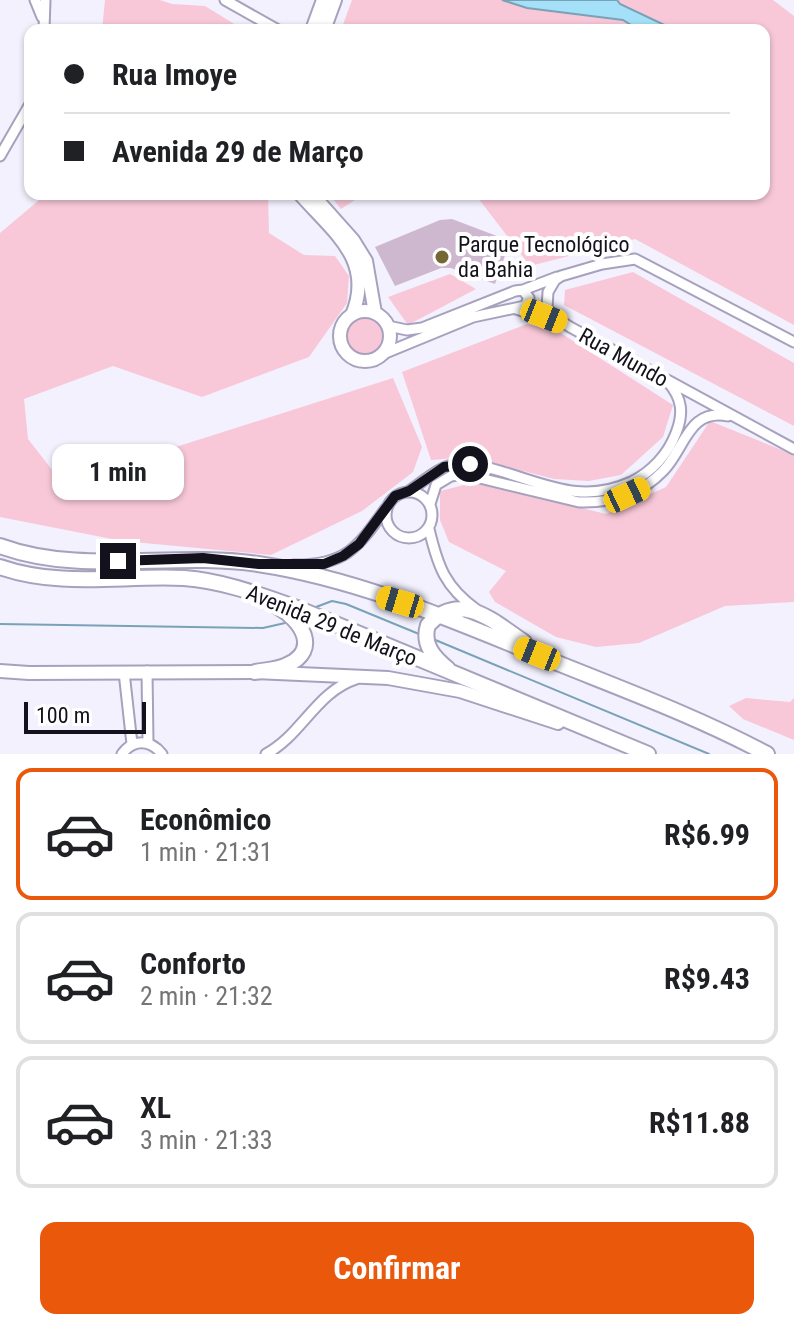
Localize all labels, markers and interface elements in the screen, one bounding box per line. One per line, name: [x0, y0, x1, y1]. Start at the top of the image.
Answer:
text: Rua Imoye: [112, 57, 237, 92]
text: Avenida 29 de Março: [112, 134, 364, 169]
place label: Parque Tecnológico da Bahia: [458, 232, 629, 282]
marker: Parque Tecnológico da Bahia: [433, 248, 451, 266]
car: [517, 296, 571, 336]
street label: Rua Mundo: [575, 323, 673, 392]
callout: 1 min: [52, 445, 184, 501]
route start: [452, 446, 488, 482]
text: 1 min: [89, 457, 147, 487]
car: [600, 474, 654, 516]
route end: [100, 543, 136, 579]
street label: Avenida 29 de Março: [243, 580, 421, 671]
car: [374, 584, 426, 620]
car: [510, 634, 564, 674]
scale bar: [24, 698, 146, 734]
text: 100 m: [36, 703, 90, 728]
icon: car: [44, 798, 116, 870]
text: Econômico: [140, 802, 271, 837]
text: R$6.99: [664, 817, 750, 852]
text: 1 min · 21:31: [140, 837, 273, 867]
icon: car: [44, 942, 116, 1014]
text: Conforto: [140, 946, 246, 981]
text: R$9.43: [664, 961, 750, 996]
text: 2 min · 21:32: [140, 981, 273, 1011]
icon: car: [44, 1086, 116, 1158]
text: XL: [140, 1090, 171, 1125]
text: R$11.88: [649, 1105, 750, 1140]
text: 3 min · 21:33: [140, 1125, 273, 1155]
button: Confirmar: [40, 1222, 754, 1314]

